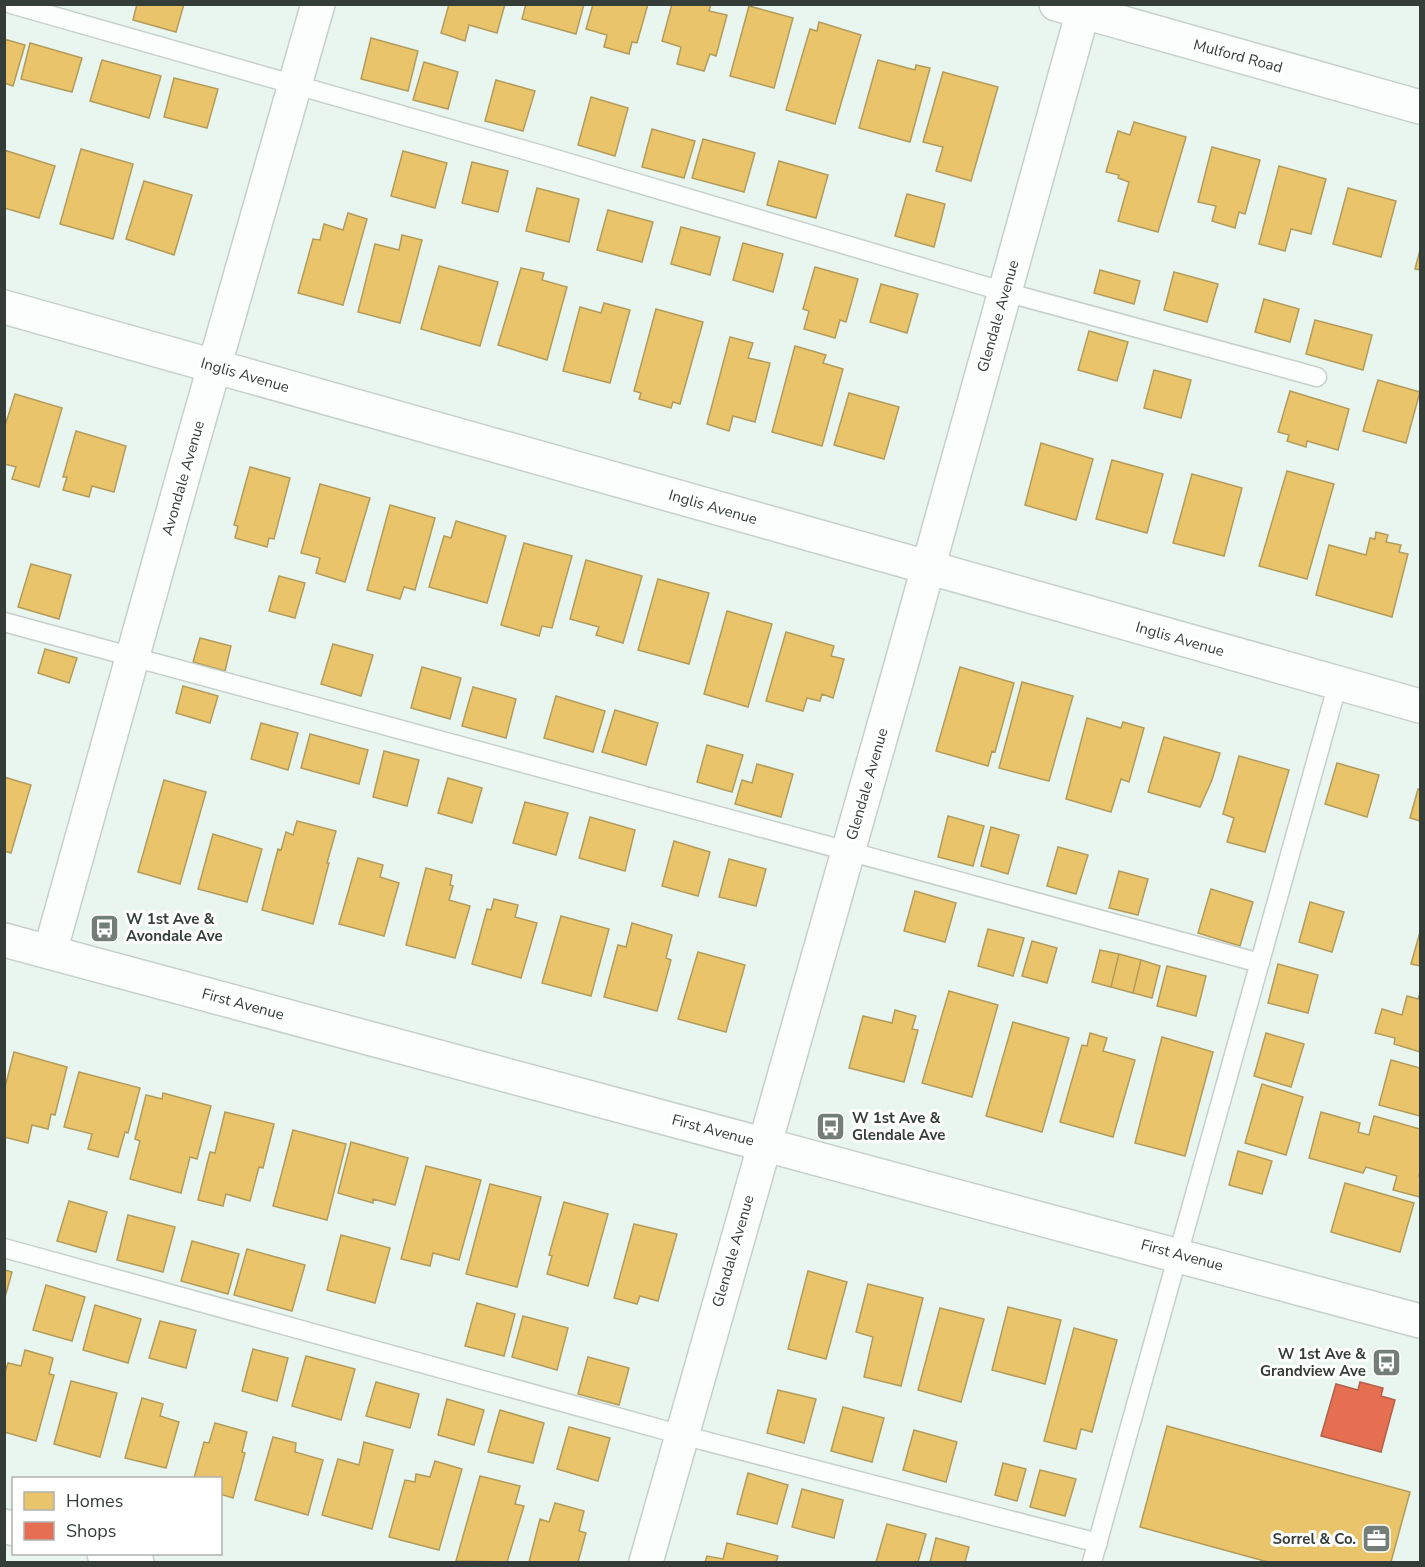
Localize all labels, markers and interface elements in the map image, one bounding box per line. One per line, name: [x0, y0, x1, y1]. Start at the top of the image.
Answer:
street label: Mulford Road: [1191, 35, 1285, 77]
street label: Glendale Avenue: [972, 258, 1024, 374]
street label: Inglis Avenue: [198, 353, 292, 397]
street label: Avondale Avenue: [157, 418, 209, 538]
street label: Inglis Avenue: [666, 485, 760, 529]
street label: Inglis Avenue: [1133, 617, 1227, 661]
street label: Glendale Avenue: [841, 726, 893, 842]
place label: W 1st Ave & Avondale Ave: [126, 909, 223, 946]
bus stop icon: W 1st Ave & Avondale Ave: [89, 912, 121, 944]
street label: First Avenue: [200, 983, 286, 1025]
place label: W 1st Ave & Glendale Ave: [852, 1108, 945, 1145]
street label: First Avenue: [670, 1109, 756, 1151]
bus stop icon: W 1st Ave & Glendale Ave: [815, 1111, 847, 1143]
street label: Glendale Avenue: [707, 1193, 759, 1309]
street label: First Avenue: [1139, 1234, 1225, 1276]
place label: W 1st Ave & Grandview Ave: [1260, 1344, 1367, 1381]
bus stop icon: W 1st Ave & Grandview Ave: [1371, 1347, 1403, 1379]
legend: [12, 1477, 222, 1555]
text: Homes: [66, 1489, 123, 1513]
text: Shops: [66, 1519, 116, 1543]
office icon: Sorrel & Co.: [1361, 1523, 1393, 1555]
place label: Sorrel & Co.: [1273, 1529, 1356, 1549]

